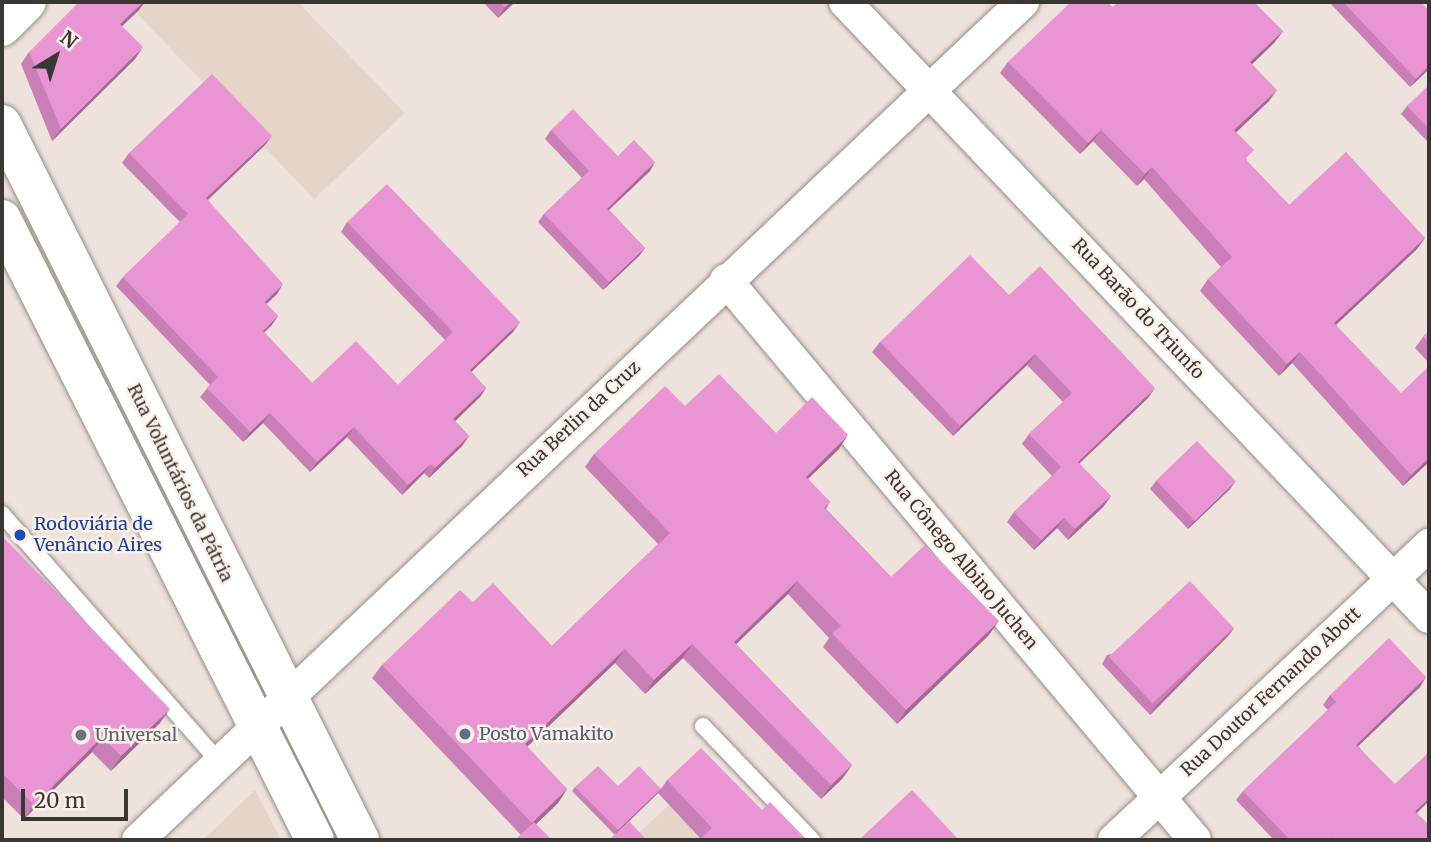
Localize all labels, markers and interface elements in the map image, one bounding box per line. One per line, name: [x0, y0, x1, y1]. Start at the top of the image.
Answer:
north arrow: [21, 21, 91, 91]
text: N: [56, 25, 82, 54]
street label: Rua Barão do Triunfo: [1067, 234, 1209, 384]
street label: Rua Berlin da Cruz: [513, 356, 645, 482]
street label: Rua Voluntários da Pátria: [123, 380, 237, 586]
street label: Rua Cônego Albino Juchen: [880, 466, 1042, 654]
place label: Rodoviária de Venâncio Aires: [34, 514, 162, 556]
marker: Rodoviária de Venâncio Aires: [12, 527, 28, 543]
street label: Rua Doutor Fernando Abott: [1177, 603, 1365, 781]
place label: Posto Vamakito: [479, 723, 613, 745]
place label: Universal: [95, 724, 177, 746]
marker: Posto Vamakito: [457, 726, 473, 742]
marker: Universal: [73, 727, 89, 743]
scale bar: [24, 776, 131, 820]
text: 20 m: [34, 787, 85, 814]

